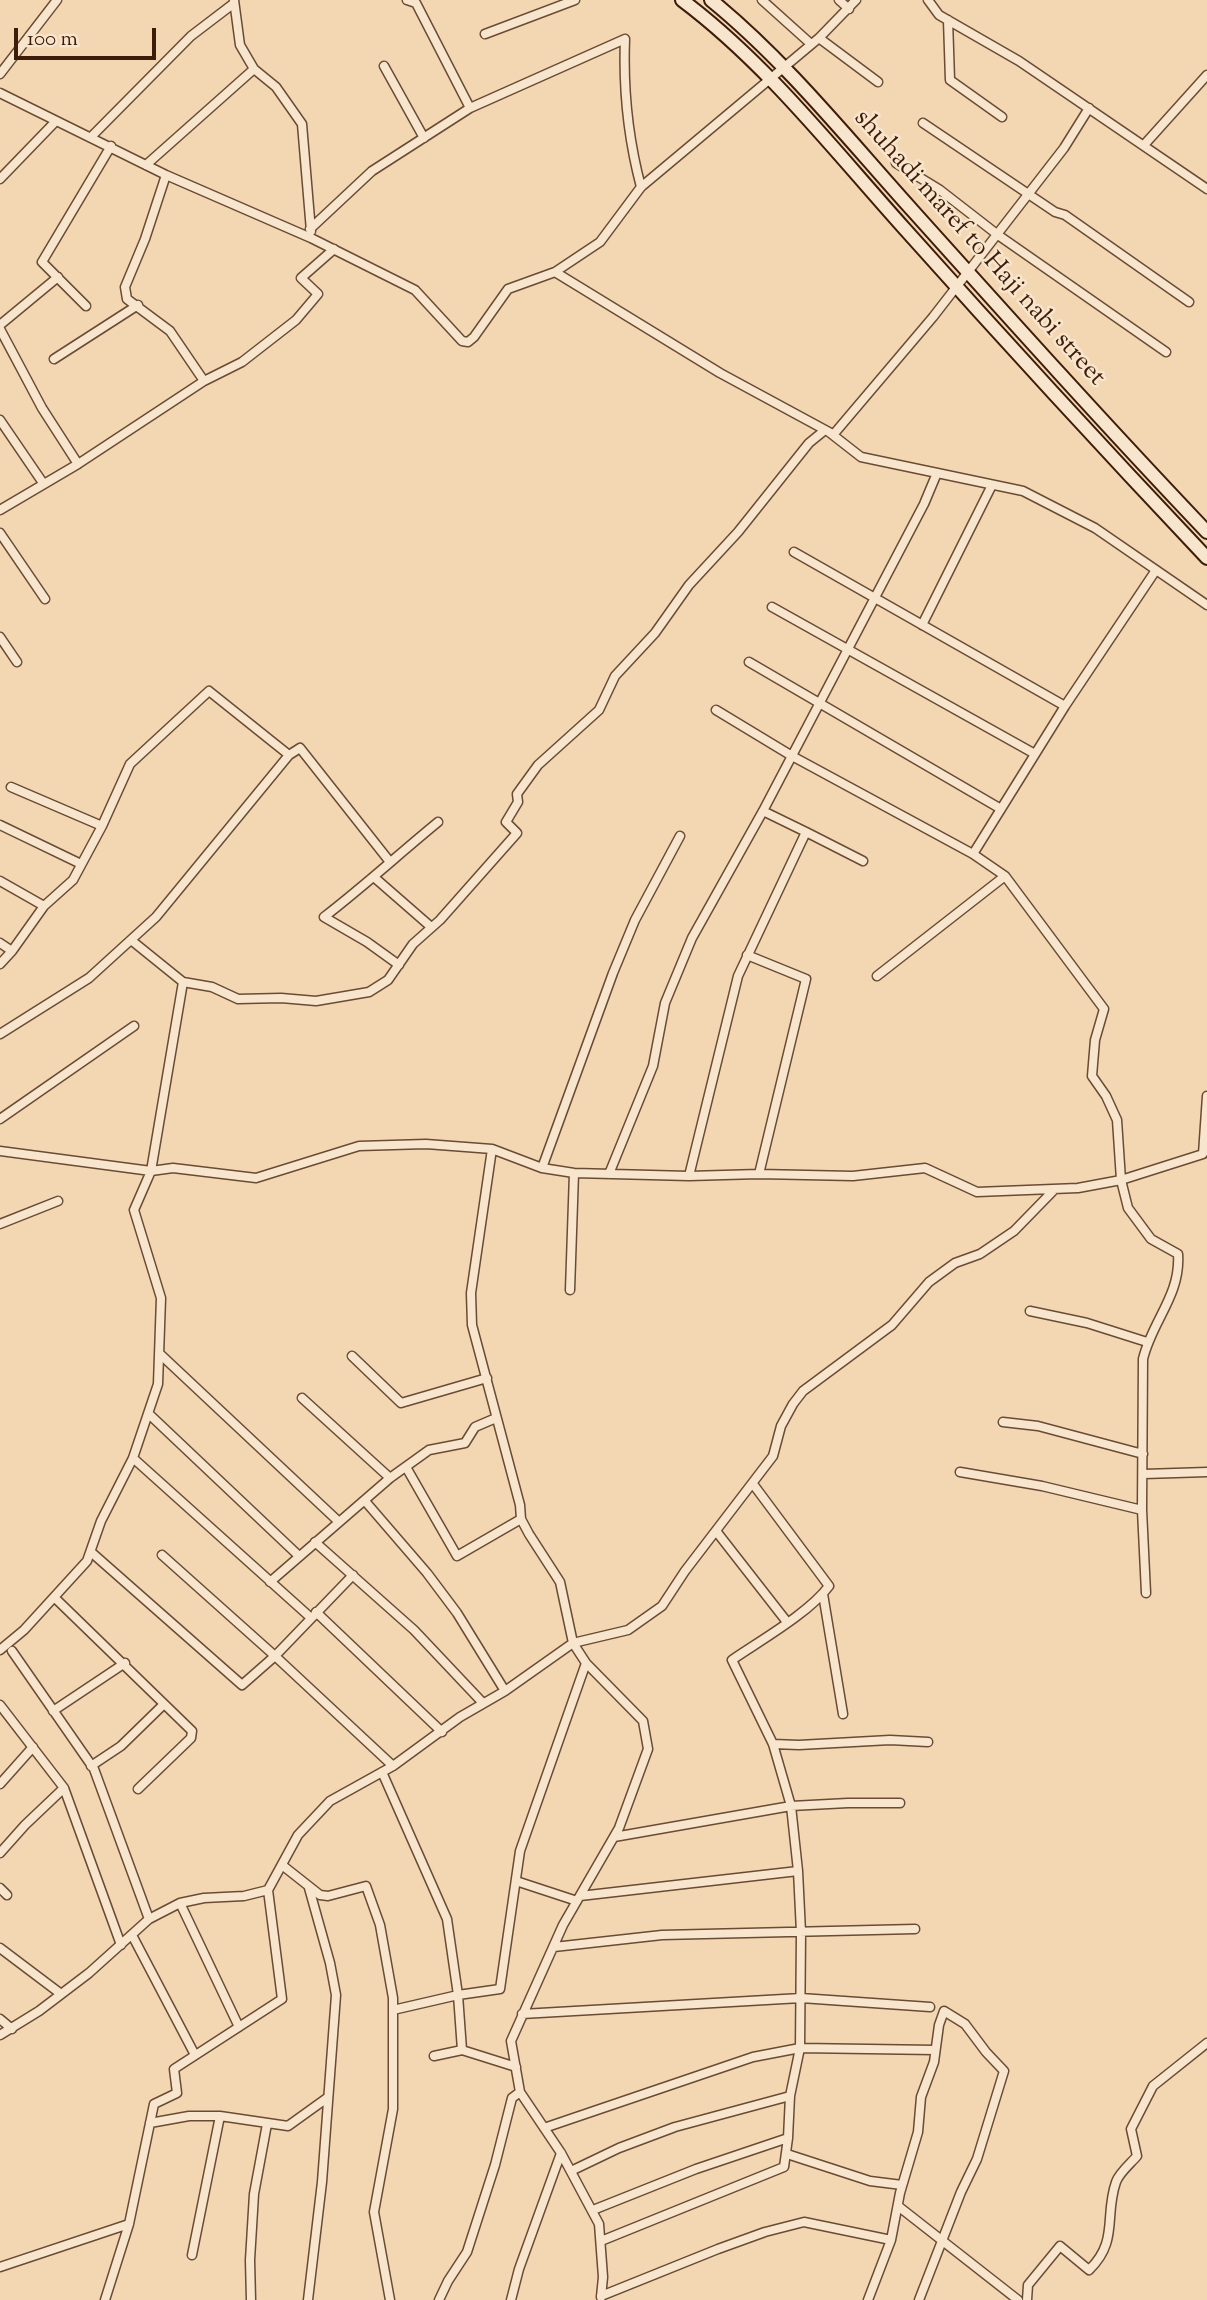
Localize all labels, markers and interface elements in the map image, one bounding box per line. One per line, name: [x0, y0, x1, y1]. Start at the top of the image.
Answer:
scale bar: [18, 14, 159, 58]
text: 100 m: [27, 25, 78, 55]
street label: shuhadi maref to Haji nabi street: [846, 104, 1110, 394]

